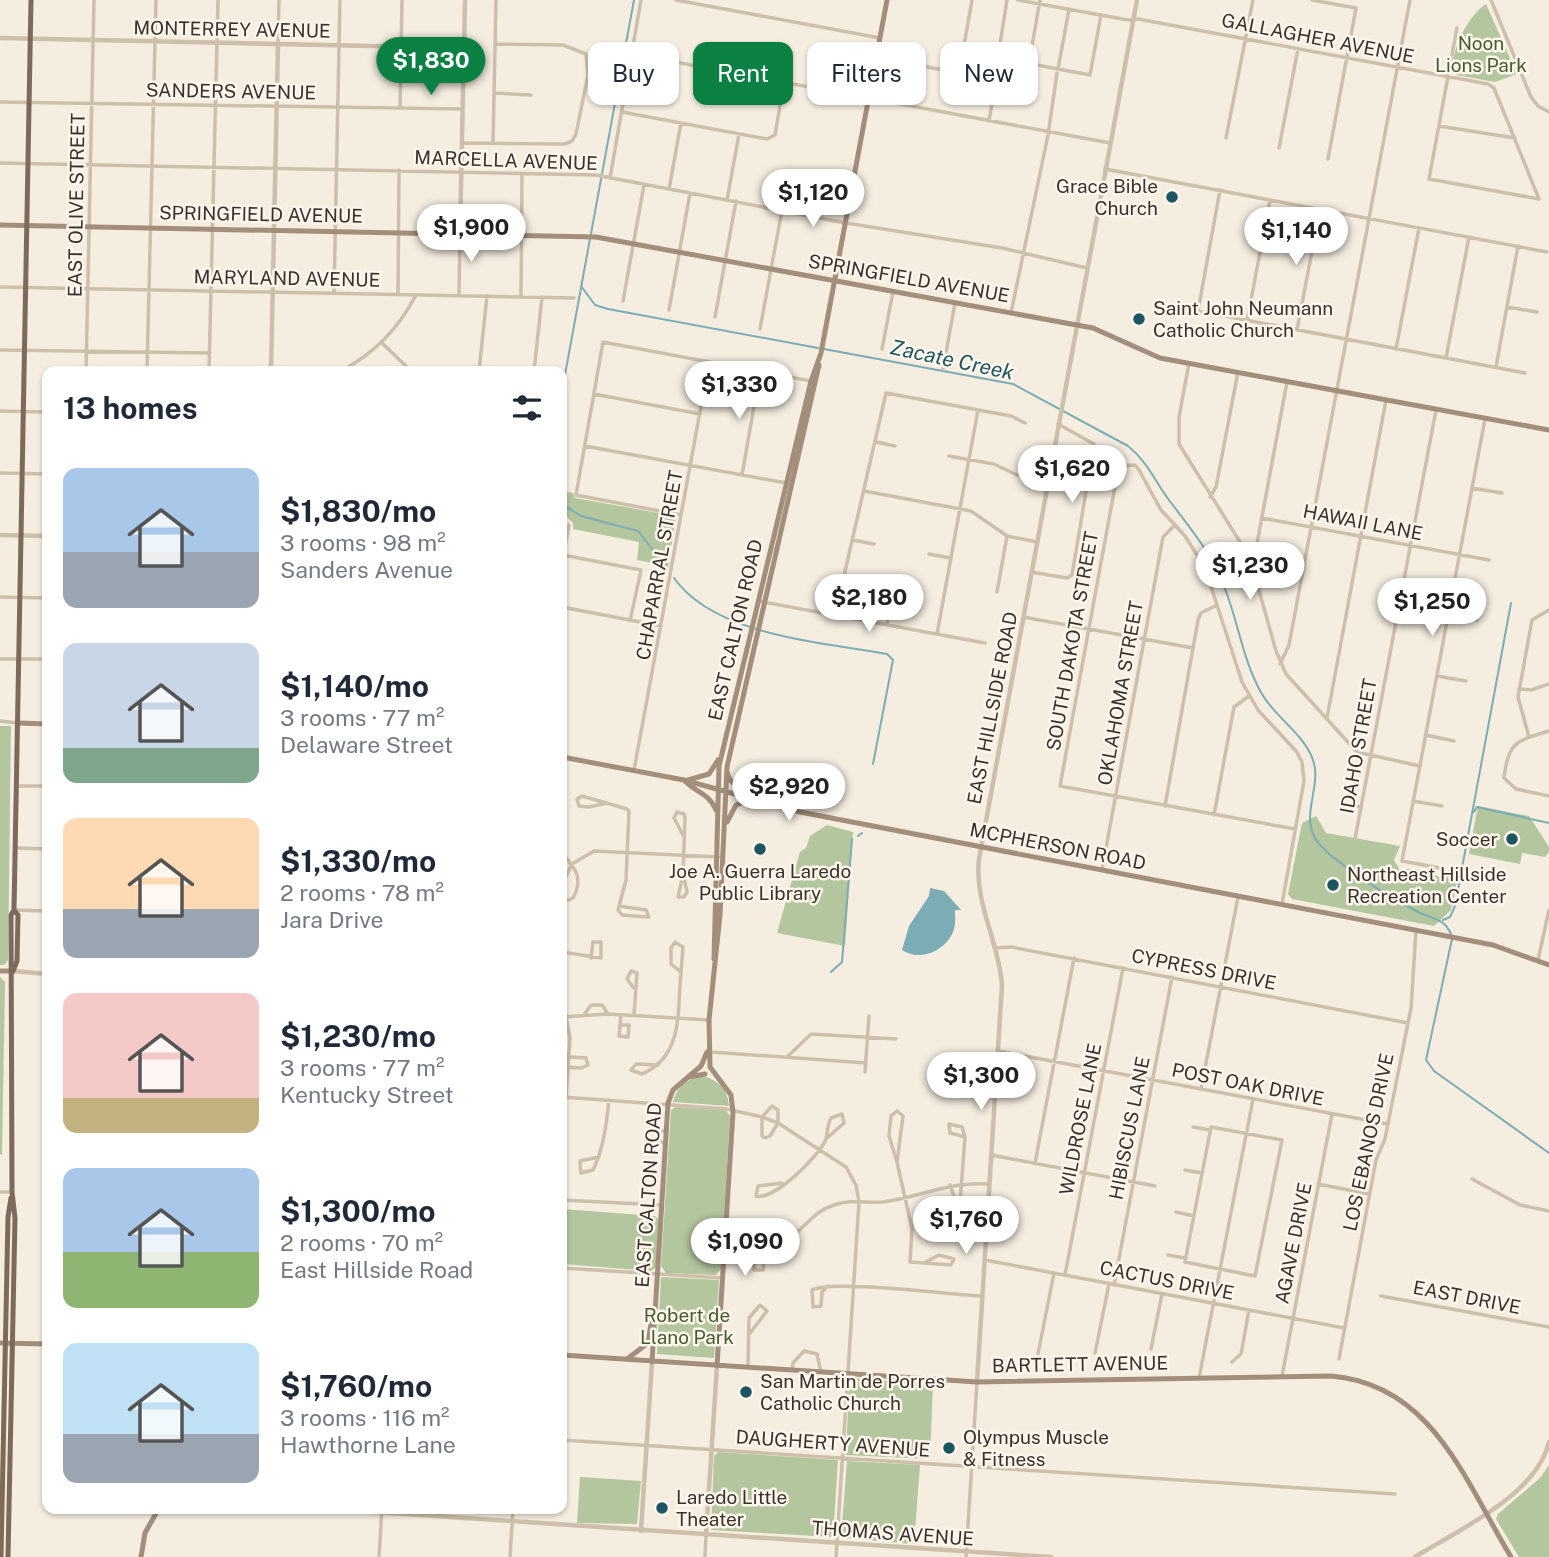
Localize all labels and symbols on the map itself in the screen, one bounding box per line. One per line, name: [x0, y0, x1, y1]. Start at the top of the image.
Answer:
street label: GALLAGHER AVENUE: [1220, 9, 1416, 67]
street label: MONTERREY AVENUE: [133, 16, 331, 42]
park label: Noon Lions Park: [1435, 32, 1527, 76]
pin: $1,830: [374, 38, 488, 97]
street label: SANDERS AVENUE: [146, 79, 316, 103]
street label: EAST OLIVE STREET: [63, 113, 89, 297]
street label: MARCELLA AVENUE: [414, 146, 598, 174]
pin: $1,120: [756, 170, 870, 229]
place label: Grace Bible Church: [1056, 175, 1158, 219]
marker: Grace Bible Church: [1164, 189, 1180, 205]
street label: SPRINGFIELD AVENUE: [159, 201, 363, 227]
pin: $1,900: [414, 204, 528, 264]
pin: $1,140: [1239, 208, 1353, 267]
street label: SPRINGFIELD AVENUE: [807, 249, 1011, 307]
street label: MARYLAND AVENUE: [193, 265, 381, 291]
place label: Saint John Neumann Catholic Church: [1153, 297, 1333, 341]
marker: Saint John Neumann Catholic Church: [1131, 311, 1147, 327]
water label: Zacate Creek: [888, 334, 1017, 385]
pin: $1,330: [682, 362, 796, 421]
pin: $1,620: [1015, 446, 1129, 505]
street label: CHAPARRAL STREET: [631, 468, 687, 662]
street label: HAWAII LANE: [1301, 500, 1425, 544]
street label: SOUTH DAKOTA STREET: [1042, 529, 1102, 753]
street label: EAST CALTON ROAD: [703, 537, 767, 723]
pin: $1,230: [1193, 542, 1307, 602]
pin: $2,180: [812, 574, 926, 634]
pin: $1,250: [1375, 578, 1489, 638]
street label: OKLAHOMA STREET: [1093, 599, 1147, 787]
street label: EAST HILLSIDE ROAD: [963, 610, 1021, 806]
street label: IDAHO STREET: [1335, 677, 1381, 815]
pin: $2,920: [732, 764, 846, 823]
street label: MCPHERSON ROAD: [968, 818, 1148, 874]
place label: Soccer: [1436, 828, 1498, 850]
marker: Soccer: [1504, 831, 1520, 847]
marker: Joe A. Guerra Laredo Public Library: [752, 841, 768, 857]
place label: Joe A. Guerra Laredo Public Library: [669, 860, 851, 904]
place label: Northeast Hillside Recreation Center: [1347, 863, 1507, 907]
marker: Northeast Hillside Recreation Center: [1325, 877, 1341, 893]
street label: CYPRESS DRIVE: [1130, 944, 1278, 994]
street label: WILDROSE LANE: [1054, 1041, 1106, 1197]
street label: LOS EBANOS DRIVE: [1338, 1051, 1398, 1233]
pin: $1,300: [924, 1052, 1038, 1112]
street label: HIBISCUS LANE: [1104, 1055, 1154, 1201]
street label: POST OAK DRIVE: [1170, 1058, 1326, 1110]
street label: EAST CALTON ROAD: [631, 1102, 665, 1288]
street label: AGAVE DRIVE: [1270, 1180, 1316, 1306]
pin: $1,760: [909, 1196, 1023, 1256]
pin: $1,090: [688, 1218, 802, 1278]
street label: CACTUS DRIVE: [1098, 1256, 1236, 1304]
street label: EAST DRIVE: [1411, 1276, 1523, 1318]
park label: Robert de Llano Park: [640, 1304, 734, 1348]
street label: BARTLETT AVENUE: [992, 1351, 1168, 1377]
place label: San Martin de Porres Catholic Church: [760, 1370, 945, 1414]
marker: San Martin de Porres Catholic Church: [738, 1384, 754, 1400]
street label: DAUGHERTY AVENUE: [735, 1425, 931, 1461]
place label: Olympus Muscle & Fitness: [963, 1426, 1109, 1470]
marker: Olympus Muscle & Fitness: [941, 1440, 957, 1456]
place label: Laredo Little Theater: [676, 1486, 787, 1530]
marker: Laredo Little Theater: [654, 1500, 670, 1516]
street label: THOMAS AVENUE: [811, 1516, 975, 1550]

